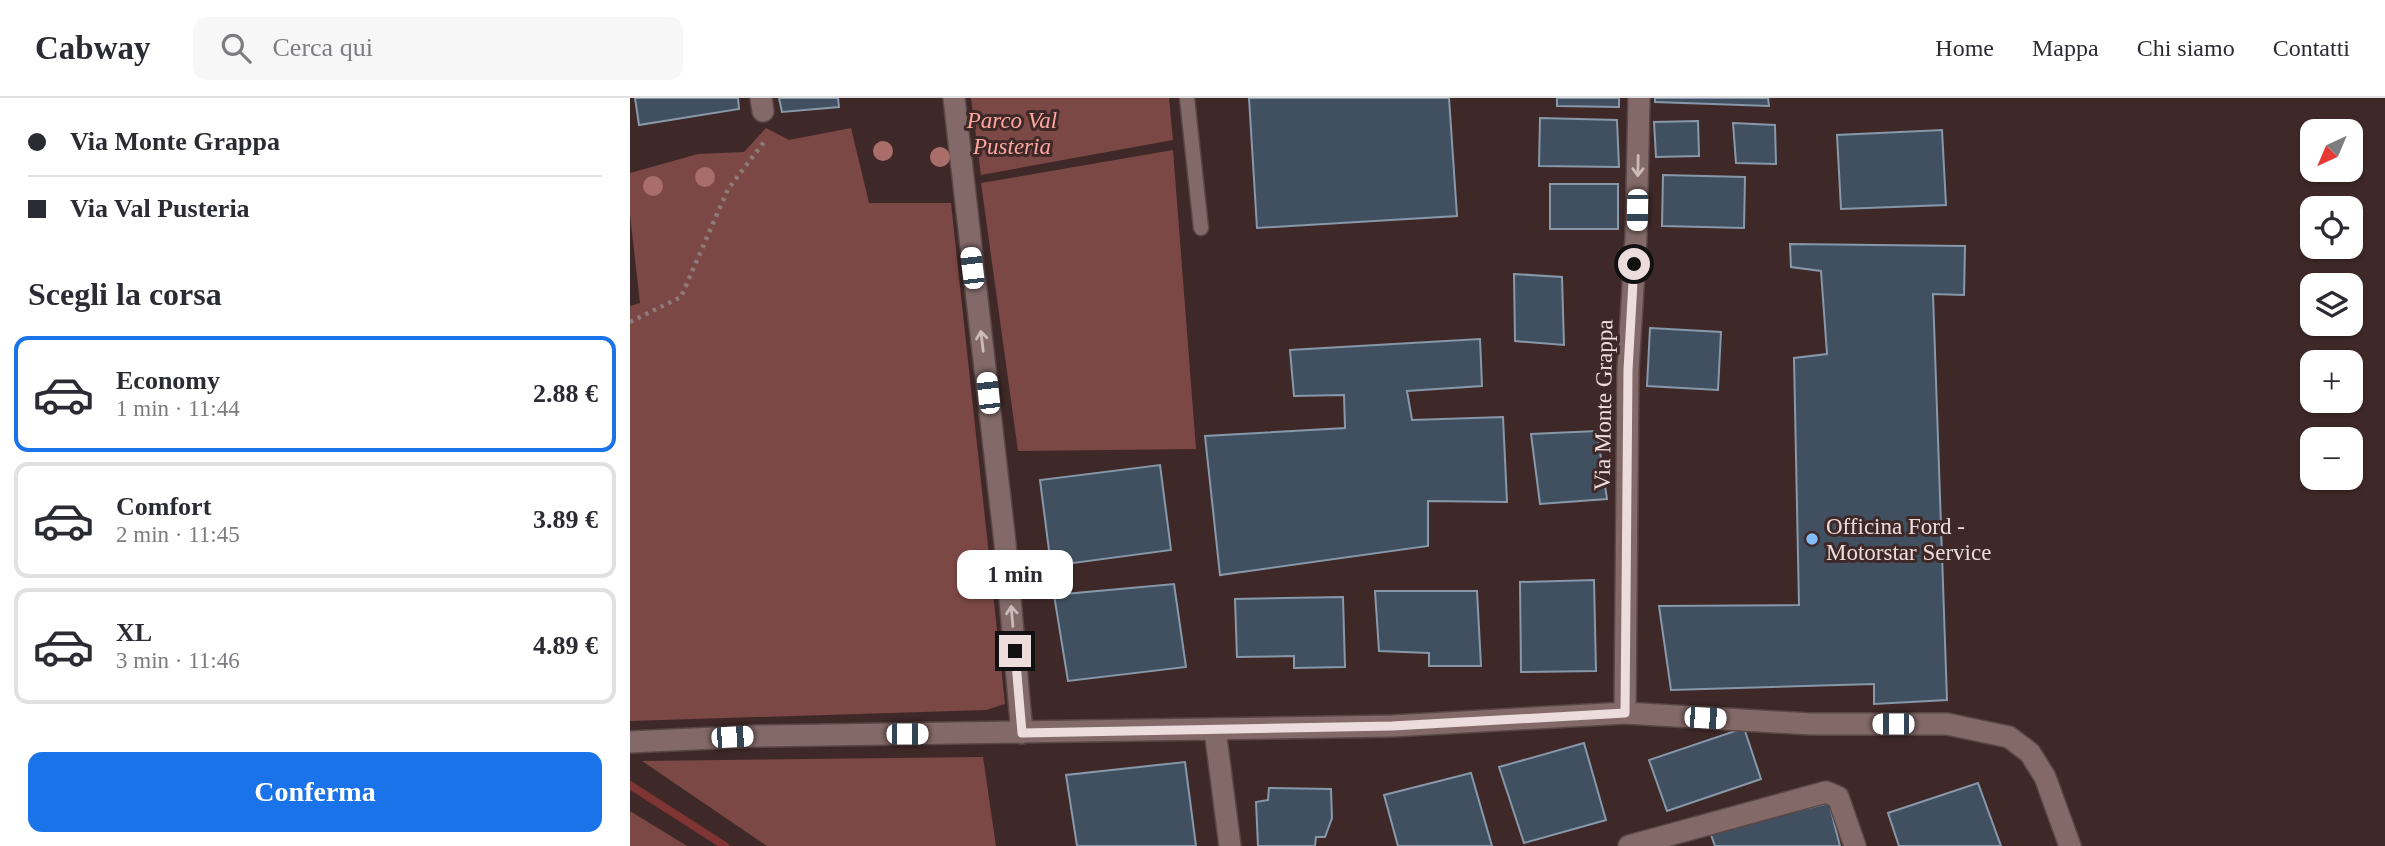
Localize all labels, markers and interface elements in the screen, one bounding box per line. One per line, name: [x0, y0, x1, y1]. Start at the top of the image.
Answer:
search box: [193, 17, 683, 80]
icon: search: [217, 29, 255, 67]
text: Cabway: [35, 30, 151, 66]
text: Cerca qui: [273, 33, 373, 62]
text: Home: [1935, 35, 1994, 61]
text: Mappa: [2032, 35, 2099, 61]
text: Chi siamo: [2137, 35, 2235, 61]
text: Contatti: [2273, 35, 2350, 61]
park label: Parco Val Pusteria: [966, 108, 1057, 159]
north arrow: [2300, 119, 2362, 182]
map controls: [2300, 119, 2363, 490]
text: Via Monte Grappa: [70, 127, 280, 156]
one-way arrow: [1631, 154, 1644, 177]
car: [1627, 189, 1648, 231]
text: Via Val Pusteria: [70, 194, 250, 223]
button: locate: [2300, 196, 2363, 259]
car: [960, 246, 985, 290]
route start: [1618, 248, 1650, 280]
button: layers: [2300, 273, 2363, 336]
text: Scegli la corsa: [28, 276, 222, 312]
street label: Via Monte Grappa: [1590, 319, 1617, 491]
one-way arrow: [975, 330, 988, 353]
button: +: [2300, 350, 2363, 413]
icon: car: [32, 363, 95, 426]
text: Economy: [116, 366, 220, 395]
car: [976, 371, 1001, 415]
text: 2.88 €: [533, 379, 598, 408]
text: 1 min · 11:44: [116, 396, 240, 421]
button: −: [2300, 427, 2363, 490]
icon: car: [32, 489, 95, 552]
text: Comfort: [116, 492, 211, 521]
text: 3.89 €: [533, 505, 598, 534]
place label: Officina Ford - Motorstar Service: [1826, 514, 1991, 565]
text: 2 min · 11:45: [116, 522, 240, 547]
marker: Officina Ford - Motorstar Service: [1804, 531, 1820, 547]
callout: 1 min: [957, 550, 1073, 598]
text: 1 min: [987, 562, 1043, 587]
one-way arrow: [1005, 605, 1018, 628]
icon: car: [32, 615, 95, 678]
text: XL: [116, 618, 152, 647]
text: 4.89 €: [533, 631, 598, 660]
route end: [999, 635, 1031, 667]
text: 3 min · 11:46: [116, 648, 240, 673]
car: [1684, 706, 1727, 730]
car: [1873, 714, 1915, 735]
car: [887, 724, 929, 745]
car: [711, 725, 754, 749]
button: Conferma: [28, 752, 602, 832]

